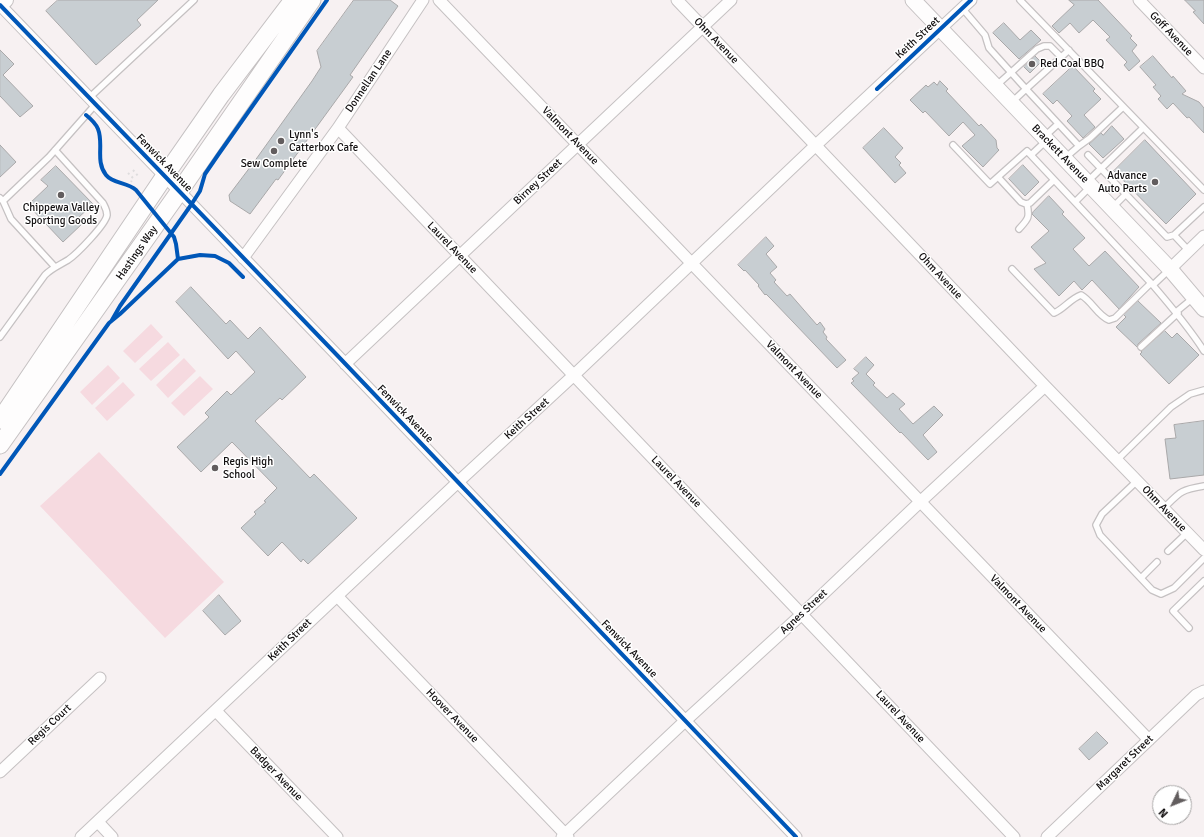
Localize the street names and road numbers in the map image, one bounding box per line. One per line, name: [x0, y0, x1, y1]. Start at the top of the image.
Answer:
street label: Goff Avenue: [1147, 9, 1195, 59]
street label: Keith Street: [893, 14, 943, 62]
street label: Ohm Avenue: [691, 15, 741, 67]
street label: Donnellan Lane: [343, 47, 395, 115]
street label: Valmont Avenue: [539, 104, 601, 168]
street label: Brackett Avenue: [1029, 122, 1091, 186]
street label: Fenwick Avenue: [133, 131, 195, 195]
street label: Birney Street: [511, 156, 565, 208]
street label: Laurel Avenue: [424, 219, 480, 277]
street label: Hastings Way: [113, 223, 161, 283]
street label: Ohm Avenue: [915, 250, 965, 302]
street label: Valmont Avenue: [763, 338, 825, 402]
street label: Fenwick Avenue: [374, 382, 436, 446]
street label: Keith Street: [502, 395, 552, 443]
street label: Laurel Avenue: [648, 453, 704, 511]
street label: Ohm Avenue: [1139, 483, 1189, 535]
street label: Valmont Avenue: [987, 572, 1049, 636]
street label: Agnes Street: [778, 587, 830, 637]
street label: Keith Street: [265, 616, 315, 664]
street label: Fenwick Avenue: [598, 617, 660, 681]
street label: Hoover Avenue: [423, 686, 481, 746]
street label: Laurel Avenue: [872, 688, 928, 746]
street label: Regis Court: [26, 702, 74, 748]
street label: Margaret Street: [1094, 733, 1156, 793]
street label: Badger Avenue: [247, 744, 305, 804]

